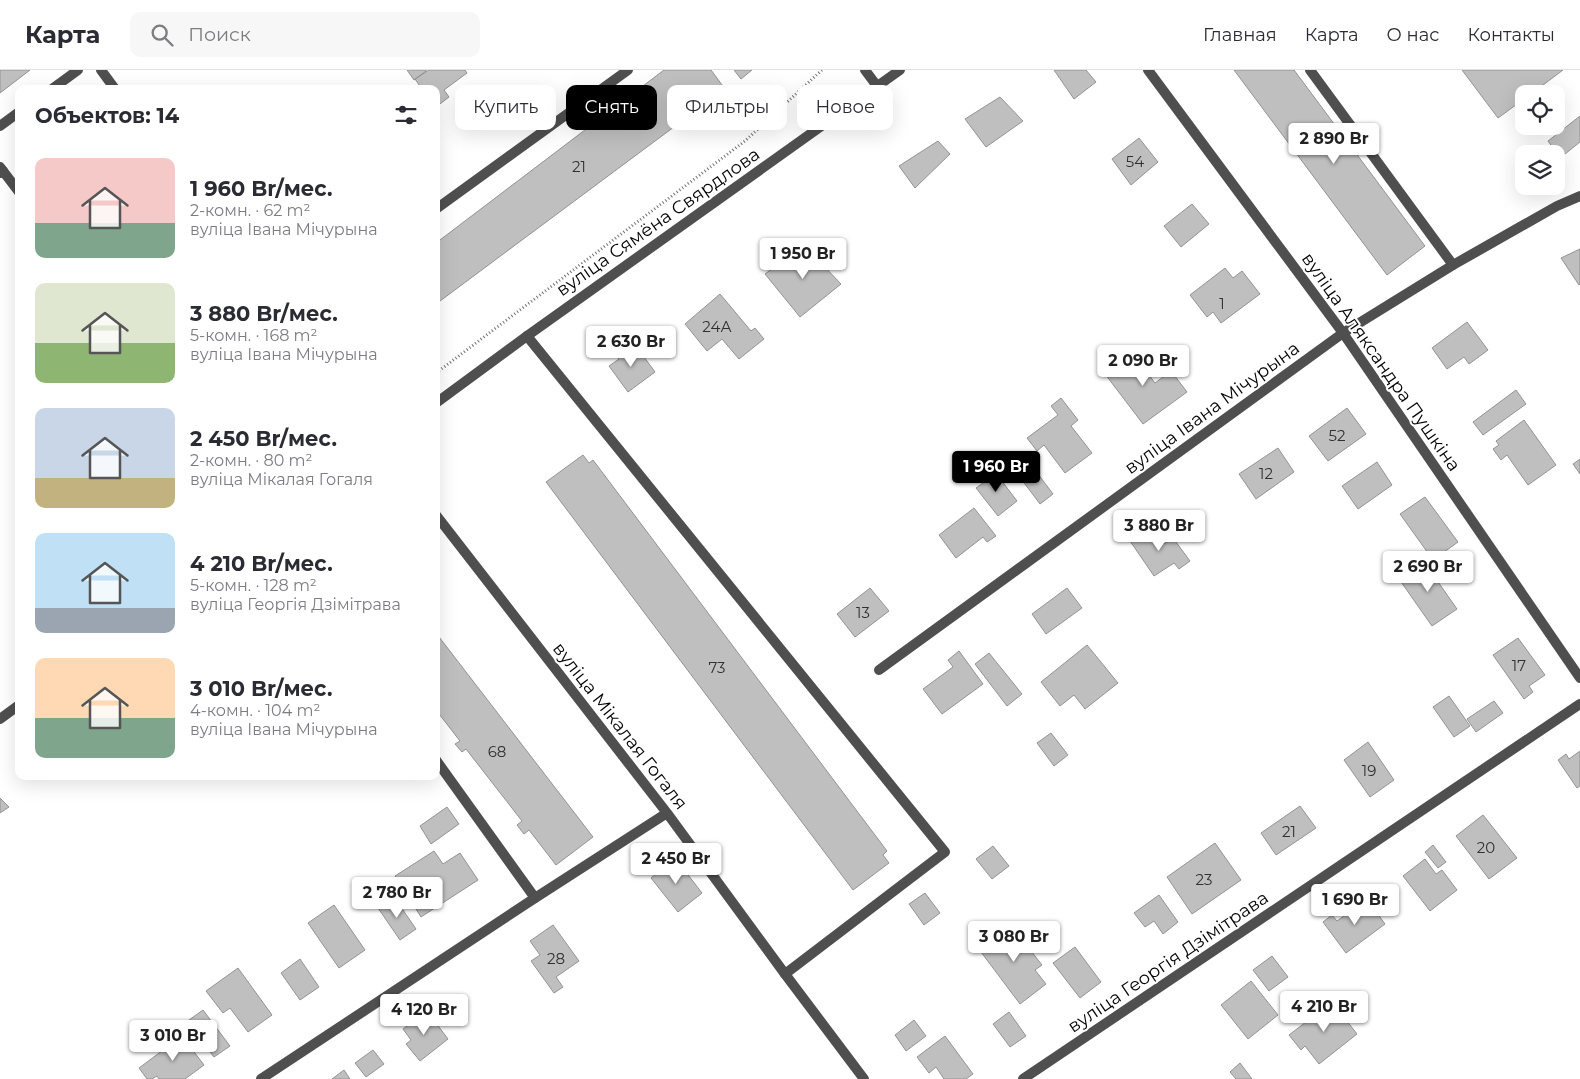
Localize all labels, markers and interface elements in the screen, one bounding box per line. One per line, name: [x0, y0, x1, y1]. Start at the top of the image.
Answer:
search box: [130, 12, 480, 57]
text: Карта: [25, 20, 100, 49]
icon: search: [148, 21, 176, 49]
text: Поиск: [188, 23, 251, 46]
text: Главная: [1203, 24, 1277, 46]
text: Карта: [1305, 24, 1359, 46]
text: О нас: [1387, 24, 1439, 46]
text: Контакты: [1467, 24, 1555, 46]
chip: Купить: [455, 85, 556, 130]
chip: Снять: [566, 85, 657, 130]
chip: Фильтры: [667, 85, 787, 130]
chip: Новое: [797, 85, 893, 130]
map controls: [1515, 85, 1565, 195]
button: locate: [1515, 85, 1565, 135]
icon: filters: [392, 101, 420, 129]
text: Объектов: 14: [35, 103, 179, 128]
pin: 2 890 Br: [1282, 122, 1386, 165]
text: 2 890 Br: [1299, 129, 1369, 148]
street label: вуліца Сямёна Свярдлова: [552, 143, 764, 301]
button: layers: [1515, 145, 1565, 195]
house number: 54: [1126, 152, 1144, 171]
house number: 21: [572, 157, 586, 176]
text: 1 960 Br/мес.: [190, 176, 333, 201]
icon: home: [75, 178, 135, 238]
text: 2-комн. · 62 m²: [190, 201, 310, 220]
text: вуліца Івана Мічурына: [190, 220, 378, 239]
pin: 1 950 Br: [751, 238, 855, 280]
text: 1 950 Br: [770, 244, 836, 263]
street label: вуліца Аляксандра Пушкіна: [1297, 248, 1465, 476]
house number: 1: [1219, 294, 1225, 313]
text: 3 880 Br/мес.: [190, 301, 338, 326]
icon: home: [75, 303, 135, 363]
house number: 24А: [702, 317, 732, 336]
text: 5-комн. · 168 m²: [190, 326, 317, 345]
pin: 2 630 Br: [579, 326, 683, 368]
text: 2 630 Br: [597, 332, 665, 351]
street label: вуліца Івана Мічурына: [1120, 337, 1304, 479]
pin: 2 090 Br: [1091, 344, 1195, 387]
text: вуліца Івана Мічурына: [190, 345, 378, 364]
text: 2 090 Br: [1108, 351, 1178, 370]
text: 2 450 Br/мес.: [190, 426, 337, 451]
house number: 52: [1329, 426, 1345, 445]
icon: home: [75, 428, 135, 488]
pin: 1 960 Br: [944, 450, 1048, 493]
text: 2-комн. · 80 m²: [190, 451, 312, 470]
text: 1 960 Br: [963, 457, 1029, 476]
house number: 12: [1259, 464, 1273, 483]
text: вуліца Мікалая Гогаля: [190, 470, 373, 489]
pin: 3 880 Br: [1107, 510, 1211, 552]
text: 3 880 Br: [1124, 516, 1194, 535]
pin: 2 690 Br: [1376, 550, 1480, 593]
text: 4 210 Br/мес.: [190, 551, 333, 576]
icon: home: [75, 553, 135, 613]
text: 2 690 Br: [1394, 557, 1462, 576]
text: 5-комн. · 128 m²: [190, 576, 317, 595]
text: вуліца Георгія Дзімітрава: [190, 595, 401, 614]
house number: 13: [856, 603, 870, 622]
street label: вуліца Мікалая Гогаля: [548, 638, 692, 814]
house number: 17: [1512, 656, 1526, 675]
house number: 73: [708, 658, 726, 677]
text: 3 010 Br/мес.: [190, 676, 332, 701]
icon: home: [75, 678, 135, 738]
text: 4-комн. · 104 m²: [190, 701, 320, 720]
text: вуліца Івана Мічурына: [190, 720, 378, 739]
house number: 68: [488, 742, 506, 761]
house number: 19: [1362, 761, 1376, 780]
house number: 21: [1282, 822, 1296, 841]
house number: 20: [1477, 838, 1495, 857]
pin: 2 450 Br: [624, 842, 728, 885]
text: 2 450 Br: [641, 849, 711, 868]
house number: 23: [1196, 870, 1212, 889]
pin: 2 780 Br: [345, 876, 449, 919]
text: 2 780 Br: [363, 883, 431, 902]
pin: 1 690 Br: [1303, 884, 1407, 926]
street label: вуліца Георгія Дзімітрава: [1064, 887, 1272, 1037]
text: 1 690 Br: [1322, 890, 1388, 909]
pin: 3 080 Br: [962, 920, 1066, 963]
text: 3 080 Br: [979, 927, 1049, 946]
house number: 28: [547, 949, 565, 968]
pin: 4 210 Br: [1272, 990, 1376, 1033]
pin: 4 120 Br: [372, 994, 476, 1036]
text: 4 210 Br: [1291, 997, 1357, 1016]
text: 4 120 Br: [391, 1000, 457, 1019]
pin: 3 010 Br: [121, 1020, 225, 1062]
text: 3 010 Br: [140, 1026, 206, 1045]

